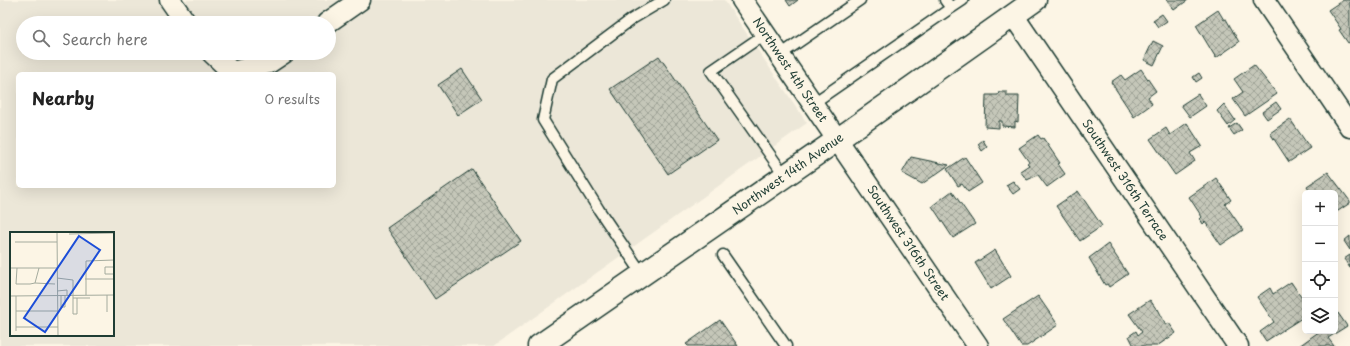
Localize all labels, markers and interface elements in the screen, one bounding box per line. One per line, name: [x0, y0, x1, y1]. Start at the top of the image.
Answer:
street label: Northwest 4th Street: [749, 13, 833, 125]
search box: [16, 16, 336, 60]
icon: search: [30, 27, 52, 49]
text: Search here: [62, 27, 148, 50]
text: Nearby: [32, 85, 94, 111]
text: 0 results: [265, 89, 320, 108]
street label: Southwest 316th Terrace: [1078, 115, 1173, 244]
street label: Northwest 14th Avenue: [728, 128, 847, 218]
street label: Southwest 316th Street: [863, 181, 954, 304]
map controls: [1302, 190, 1338, 334]
button: +: [1302, 190, 1338, 226]
button: −: [1302, 226, 1338, 262]
inset map: [10, 232, 114, 336]
button: locate: [1302, 262, 1338, 298]
button: layers: [1302, 298, 1338, 334]

